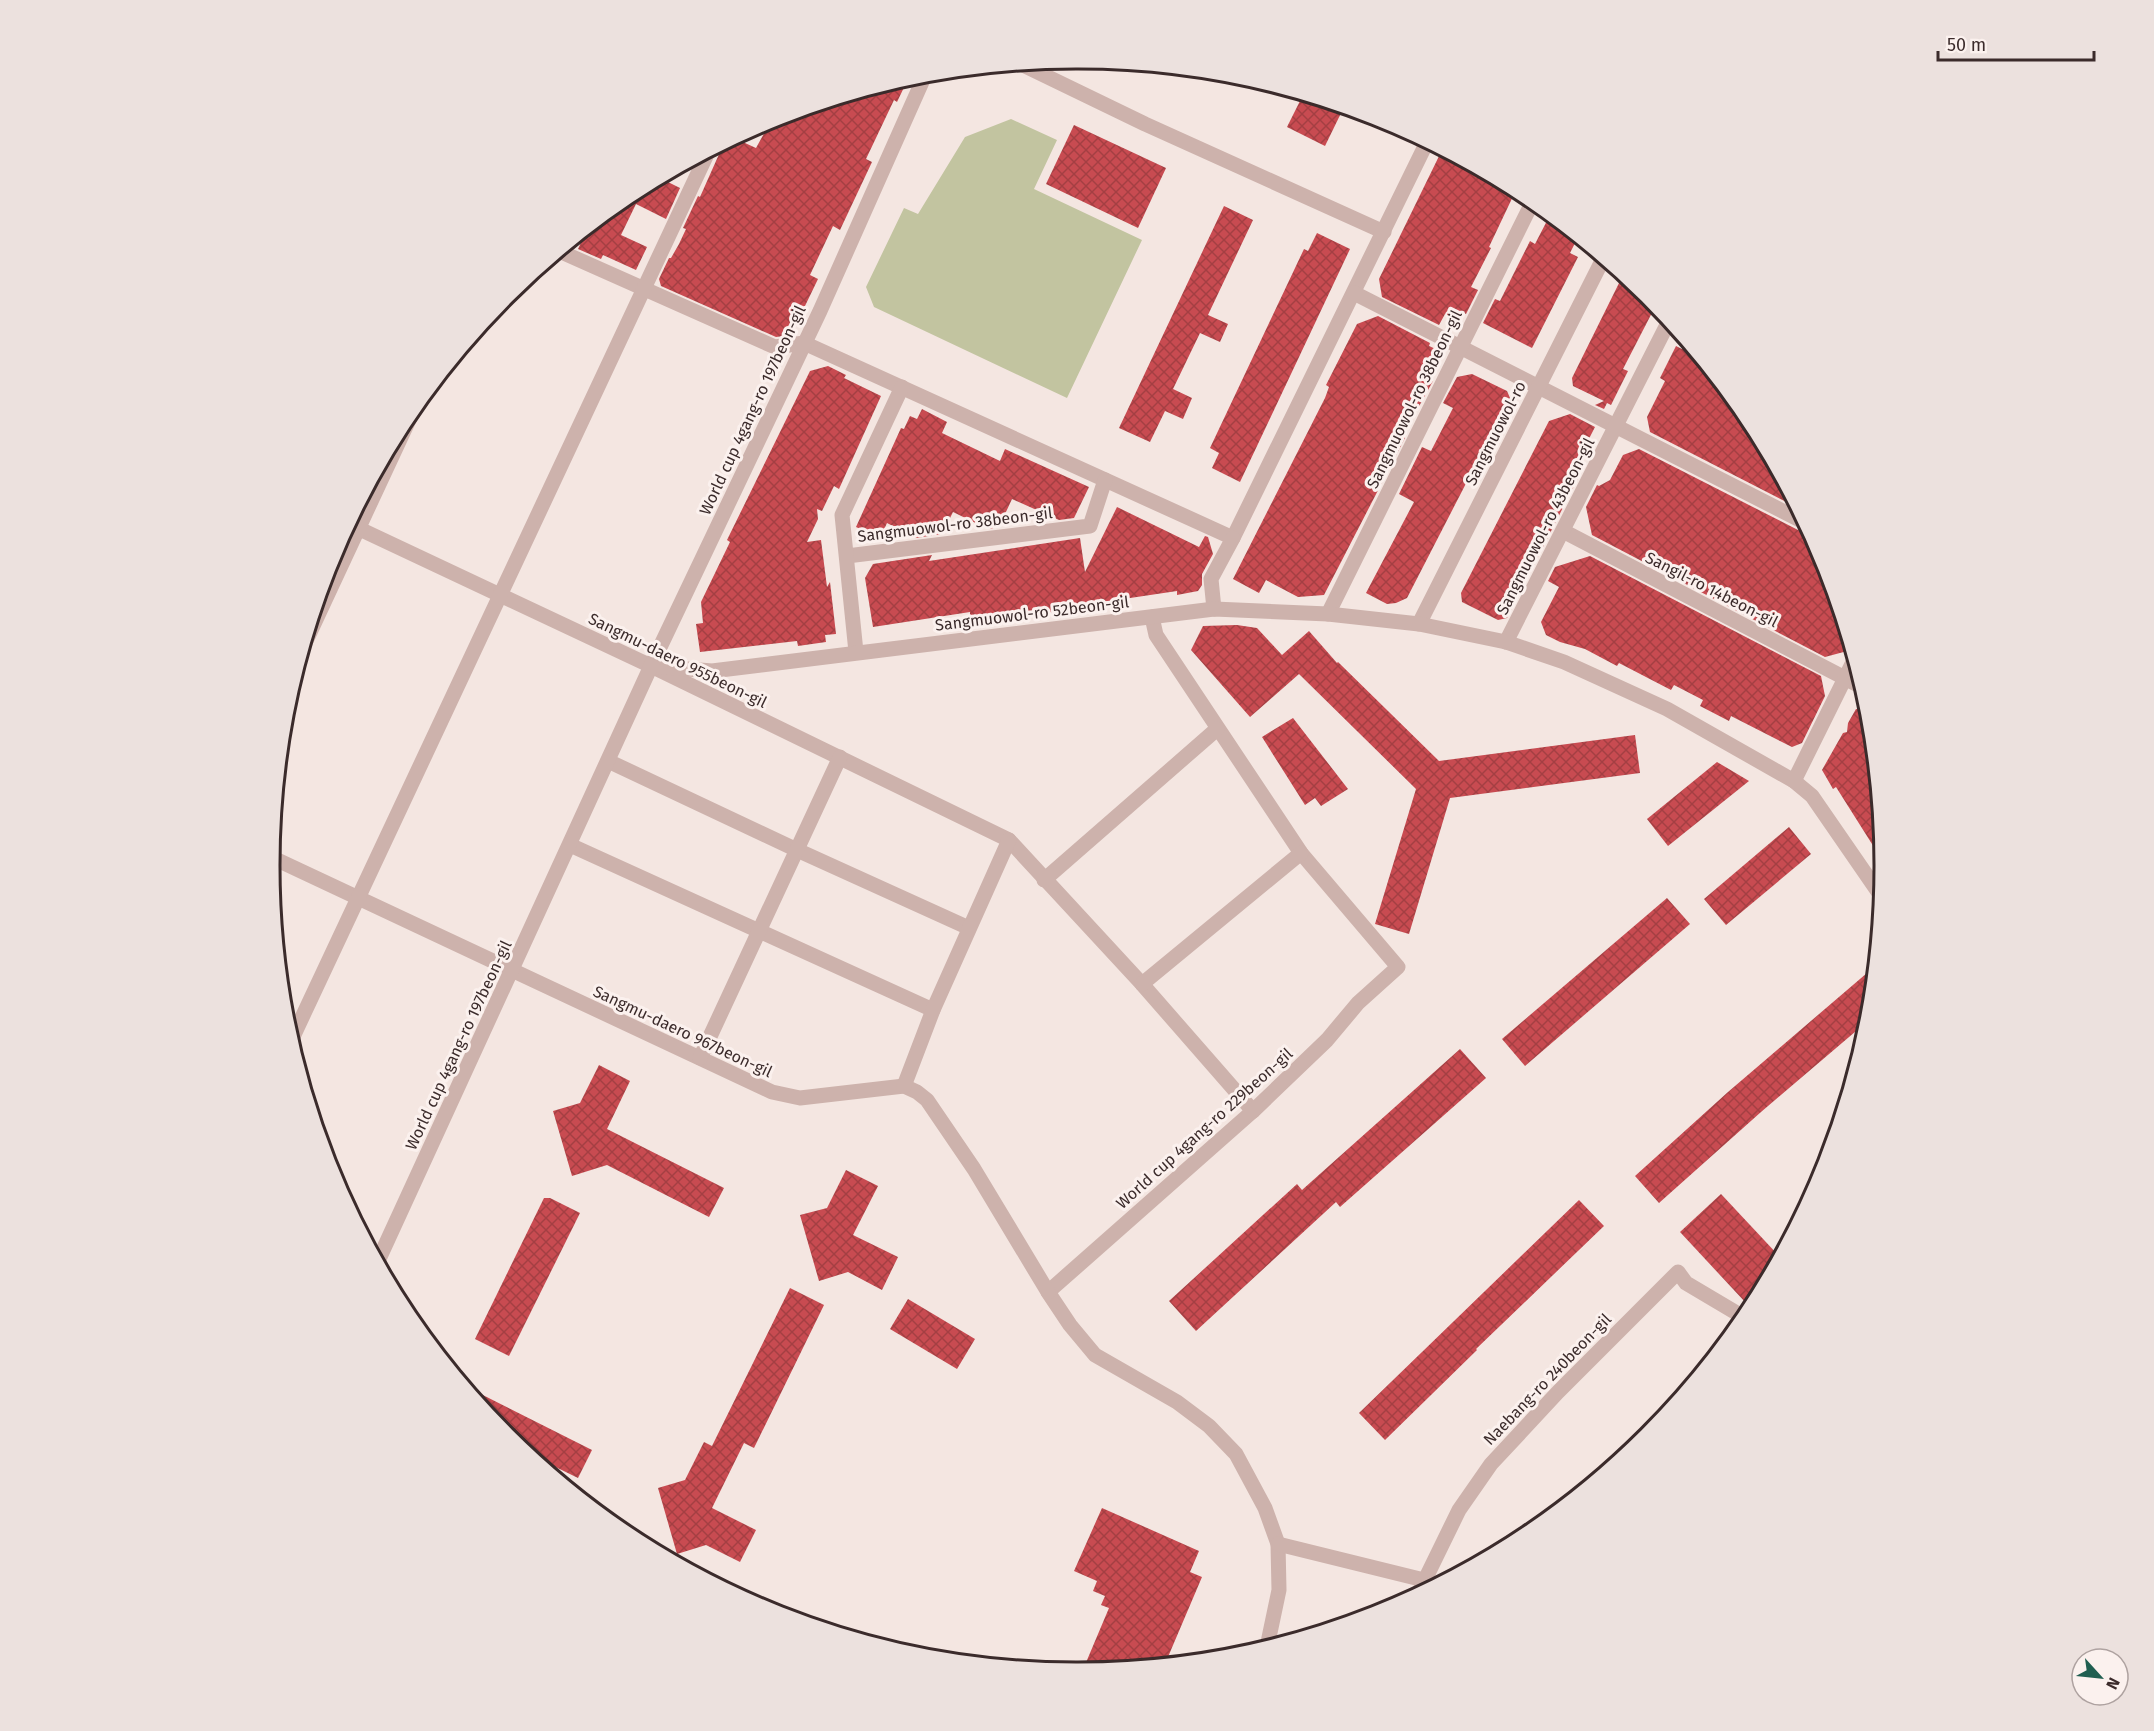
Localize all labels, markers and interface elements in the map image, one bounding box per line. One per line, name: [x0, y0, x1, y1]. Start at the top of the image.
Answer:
scale bar: [1938, 24, 2094, 62]
text: 50 m: [1947, 34, 1986, 56]
street label: World cup 4gang-ro 197beon-gil: [695, 302, 810, 518]
street label: Sangmuowol-ro 38beon-gil: [1363, 307, 1466, 492]
street label: Sangmuowol-ro: [1461, 378, 1530, 488]
street label: Sangmuowol-ro 43beon-gil: [1493, 434, 1598, 618]
street label: Sangmuowol-ro 38beon-gil: [856, 503, 1054, 546]
street label: Sangil-ro 14beon-gil: [1642, 548, 1782, 631]
street label: Sangmuowol-ro 52beon-gil: [934, 592, 1130, 635]
street label: Sangmu-daero 955beon-gil: [585, 609, 770, 712]
street label: World cup 4gang-ro 197beon-gil: [401, 937, 516, 1153]
street label: Sangmu-daero 967beon-gil: [590, 982, 776, 1081]
street label: World cup 4gang-ro 229beon-gil: [1112, 1044, 1297, 1213]
street label: Naebang-ro 240beon-gil: [1480, 1309, 1615, 1449]
north arrow: [2070, 1647, 2130, 1707]
text: N: [2102, 1675, 2124, 1693]

